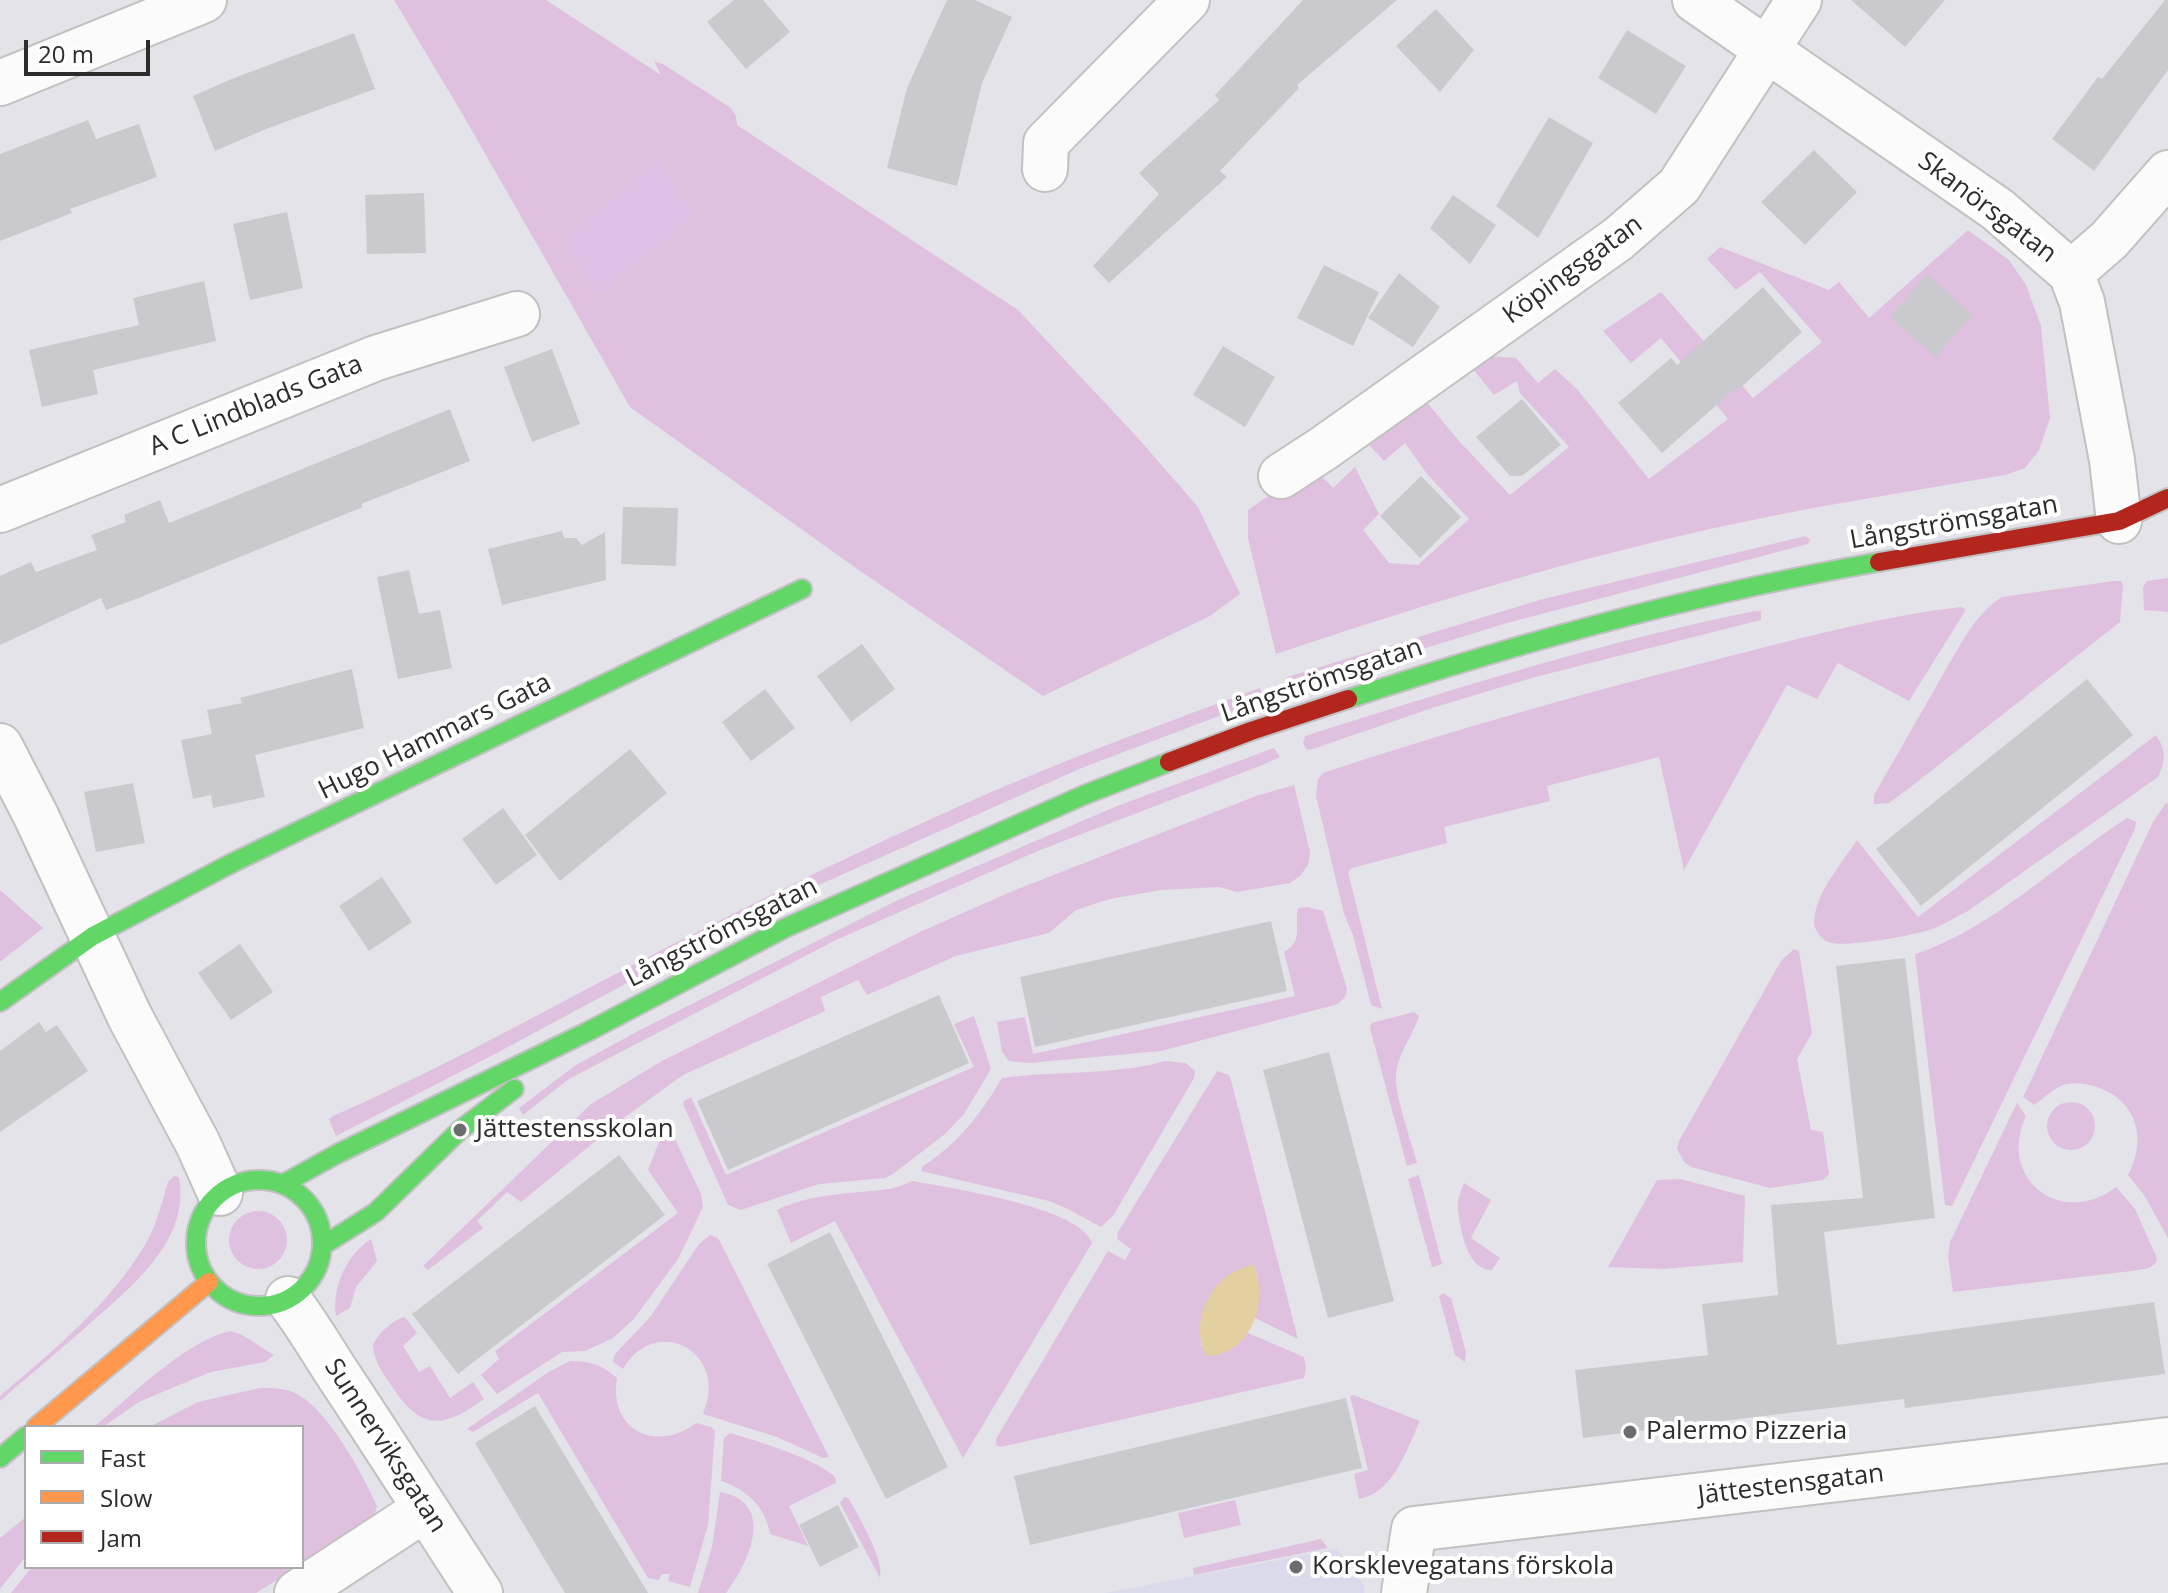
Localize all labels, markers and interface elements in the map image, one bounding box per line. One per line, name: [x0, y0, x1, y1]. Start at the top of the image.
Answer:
scale bar: [28, 24, 154, 74]
text: 20 m: [38, 37, 94, 70]
street label: Skanörsgatan: [1912, 146, 2062, 270]
street label: Köpingsgatan: [1497, 209, 1649, 331]
street label: A C Lindblads Gata: [145, 349, 367, 463]
street label: Långströmsgatan: [1848, 489, 2060, 557]
street label: Långströmsgatan: [1217, 632, 1427, 730]
street label: Hugo Hammars Gata: [314, 667, 556, 807]
street label: Långströmsgatan: [621, 871, 823, 995]
place label: Jättestensskolan: [476, 1114, 674, 1146]
marker: Jättestensskolan: [451, 1121, 469, 1139]
street label: Sunnerviksgatan: [317, 1353, 453, 1539]
place label: Palermo Pizzeria: [1646, 1416, 1847, 1448]
marker: Palermo Pizzeria: [1621, 1423, 1639, 1441]
legend: [24, 1425, 304, 1569]
text: Fast: [100, 1441, 146, 1474]
street label: Jättestensgatan: [1696, 1458, 1886, 1512]
text: Slow: [100, 1481, 152, 1514]
text: Jam: [100, 1521, 142, 1554]
place label: Korsklevegatans förskola: [1312, 1551, 1614, 1583]
marker: Korsklevegatans förskola: [1287, 1558, 1305, 1576]

